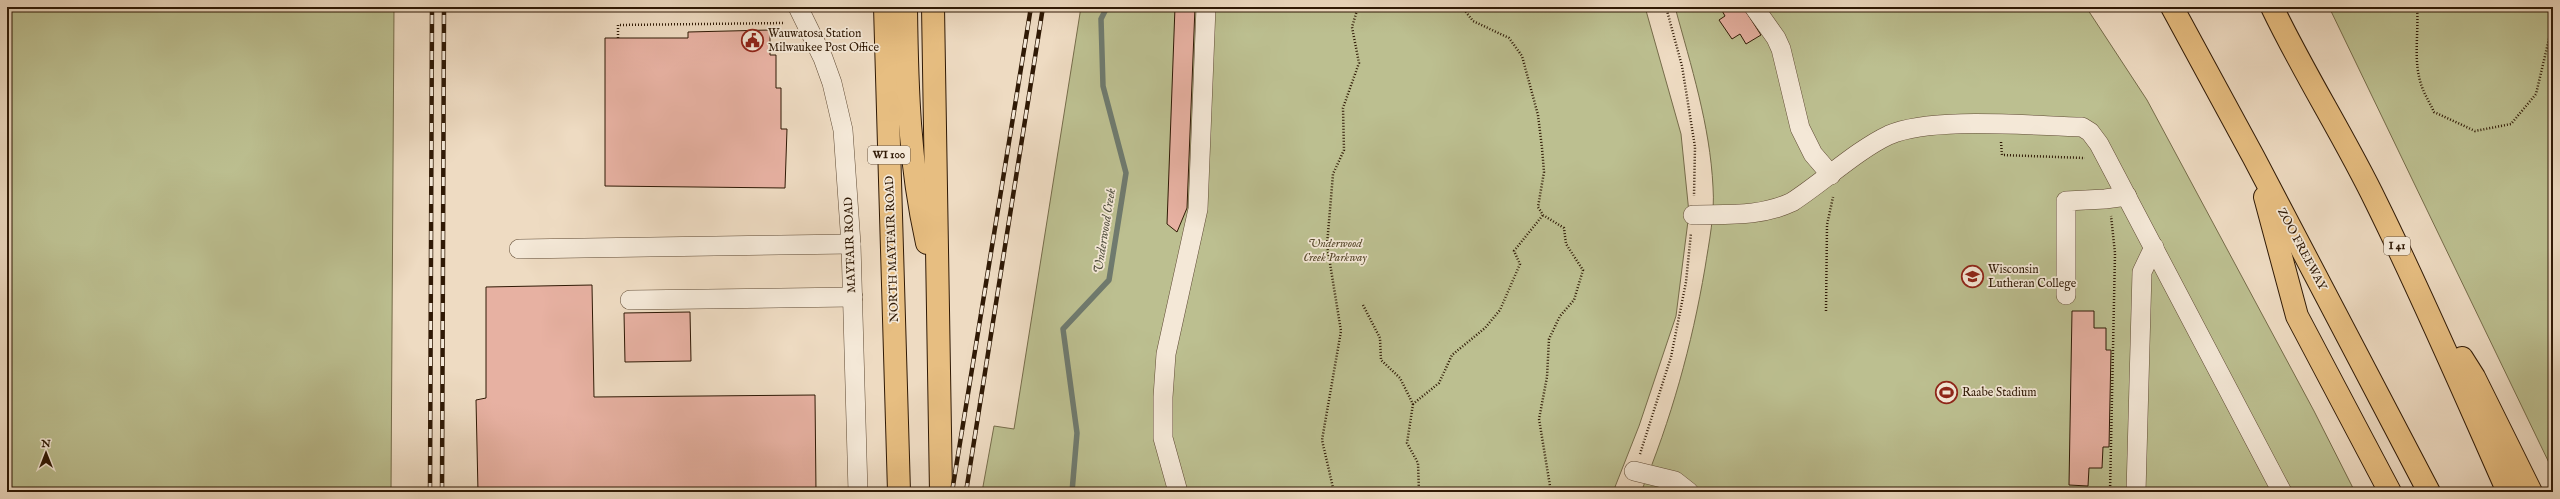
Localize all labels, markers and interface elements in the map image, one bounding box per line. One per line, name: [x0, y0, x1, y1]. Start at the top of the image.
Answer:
place label: Wauwatosa Station Milwaukee Post Office: [768, 26, 879, 55]
public building icon: Wauwatosa Station Milwaukee Post Office: [740, 27, 766, 53]
road number: WI 100: [868, 146, 910, 164]
street label: NORTH MAYFAIR ROAD: [882, 175, 902, 323]
water label: Underwood Creek: [1090, 187, 1120, 275]
street label: MAYFAIR ROAD: [841, 196, 859, 293]
street label: ZOO FREEWAY: [2274, 205, 2330, 293]
park label: Underwood Creek Parkway: [1303, 236, 1367, 265]
road number: I 41: [2384, 237, 2410, 255]
place label: Wisconsin Lutheran College: [1988, 262, 2077, 291]
school or university icon: Wisconsin Lutheran College: [1960, 263, 1986, 289]
sports icon: Raabe Stadium: [1933, 379, 1959, 405]
place label: Raabe Stadium: [1962, 385, 2036, 400]
north arrow: [26, 433, 66, 473]
text: N: [40, 437, 51, 451]

